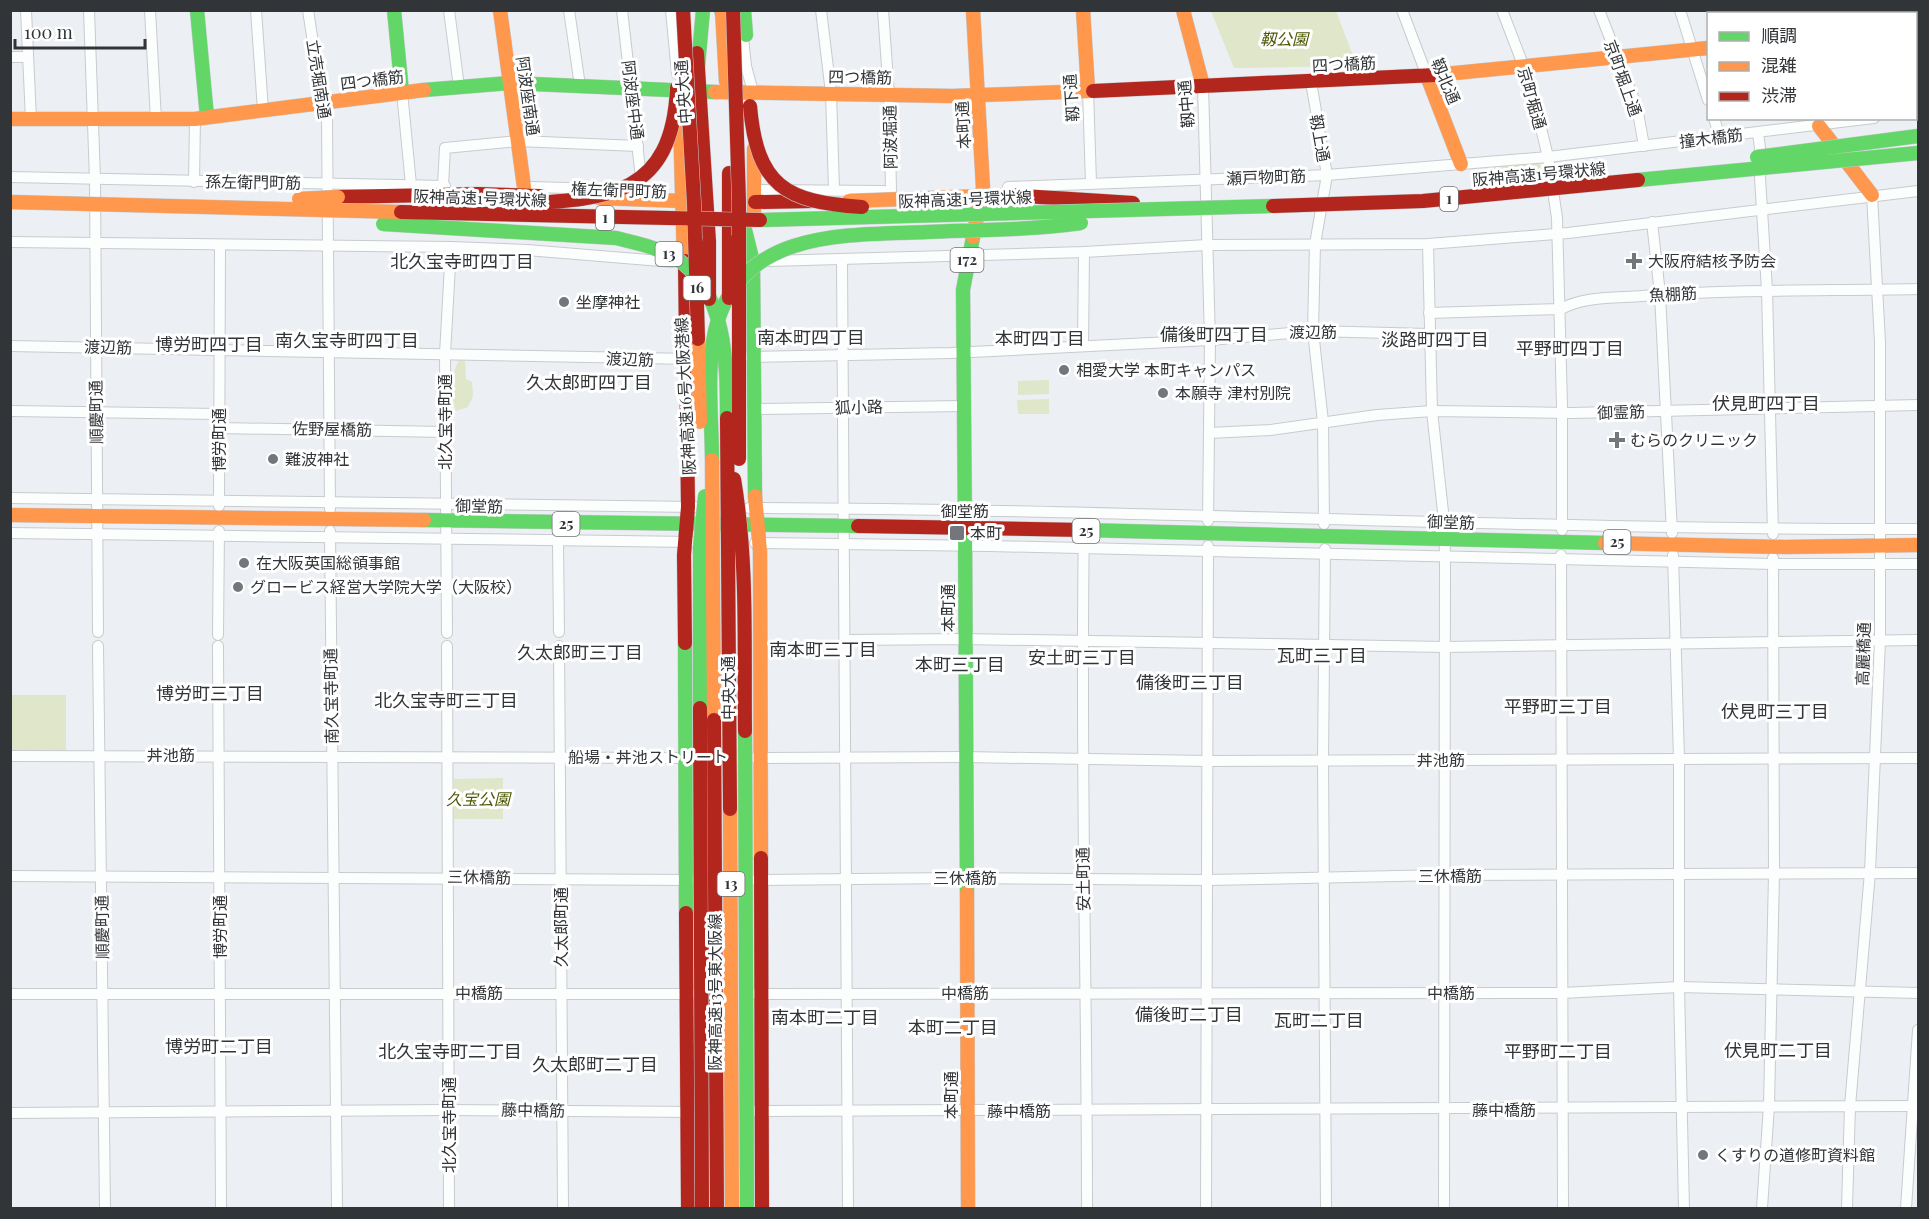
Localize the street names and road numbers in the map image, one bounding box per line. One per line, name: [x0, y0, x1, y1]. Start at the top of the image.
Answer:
street label: 京町堀上通: [1600, 37, 1647, 119]
street label: 立売堀南通: [303, 38, 336, 120]
street label: 四つ橋筋: [1311, 51, 1376, 76]
street label: 阿波座南通: [513, 55, 544, 137]
street label: 靱北通: [1427, 55, 1466, 107]
street label: 阿波座中通: [618, 59, 649, 141]
street label: 中央大通: [670, 59, 695, 125]
street label: 京町堀通: [1514, 64, 1551, 132]
street label: 四つ橋筋: [339, 65, 405, 94]
street label: 四つ橋筋: [828, 65, 892, 88]
street label: 靱下通: [1058, 73, 1083, 123]
street label: 靱中通: [1173, 79, 1198, 129]
street label: 本町通: [951, 101, 974, 150]
street label: 阿波堀通: [878, 105, 901, 169]
street label: 靱上通: [1306, 112, 1335, 163]
street label: 撞木橋筋: [1678, 123, 1744, 152]
street label: 阪神高速1号環状線: [1471, 157, 1607, 190]
street label: 瀬戸物町筋: [1226, 165, 1306, 188]
street label: 孫左衛門町筋: [205, 170, 301, 193]
street label: 権左衛門町筋: [571, 177, 667, 202]
street label: 阪神高速1号環状線: [413, 185, 547, 210]
street label: 阪神高速1号環状線: [898, 186, 1032, 211]
road number: 1: [1440, 187, 1458, 211]
road number: 1: [596, 206, 614, 230]
road number: 13: [656, 242, 682, 266]
road number: 172: [950, 248, 984, 272]
road number: 16: [684, 276, 710, 300]
street label: 魚棚筋: [1648, 282, 1697, 305]
street label: 阪神高速16号大阪港線: [670, 316, 699, 476]
street label: 渡辺筋: [1289, 321, 1337, 342]
street label: 渡辺筋: [84, 336, 132, 357]
street label: 渡辺筋: [606, 347, 654, 370]
street label: 北久宝寺町通: [434, 374, 455, 470]
street label: 順慶町通: [84, 380, 107, 444]
street label: 狐小路: [835, 396, 883, 417]
street label: 御霊筋: [1597, 400, 1645, 423]
street label: 博労町通: [208, 408, 229, 472]
street label: 佐野屋橋筋: [292, 417, 372, 440]
street label: 御堂筋: [455, 495, 503, 516]
street label: 御堂筋: [941, 500, 989, 521]
street label: 御堂筋: [1427, 510, 1475, 533]
road number: 25: [552, 512, 580, 536]
road number: 25: [1072, 519, 1100, 543]
road number: 25: [1604, 530, 1630, 554]
street label: 本町通: [937, 584, 958, 632]
street label: 高麗橋通: [1851, 622, 1874, 686]
street label: 南久宝寺町通: [319, 648, 342, 744]
street label: 中央大通: [717, 656, 738, 720]
street label: 丼池筋: [147, 744, 195, 765]
street label: 船場・丼池ストリート: [568, 746, 728, 767]
street label: 丼池筋: [1417, 749, 1465, 770]
street label: 安土町通: [1071, 847, 1094, 911]
street label: 三休橋筋: [447, 865, 511, 888]
street label: 三休橋筋: [1418, 865, 1482, 886]
street label: 三休橋筋: [933, 867, 997, 888]
road number: 13: [718, 872, 744, 896]
street label: 久太郎町通: [550, 887, 571, 967]
street label: 順慶町通: [90, 895, 113, 959]
street label: 博労町通: [209, 895, 230, 959]
street label: 阪神高速13号東大阪線: [704, 914, 725, 1070]
street label: 中橋筋: [455, 982, 503, 1003]
street label: 中橋筋: [941, 982, 989, 1003]
street label: 中橋筋: [1427, 982, 1475, 1003]
street label: 本町通: [940, 1071, 961, 1119]
street label: 北久宝寺町通: [438, 1077, 459, 1173]
street label: 藤中橋筋: [501, 1098, 565, 1121]
street label: 藤中橋筋: [1472, 1099, 1536, 1120]
street label: 藤中橋筋: [987, 1100, 1051, 1121]

